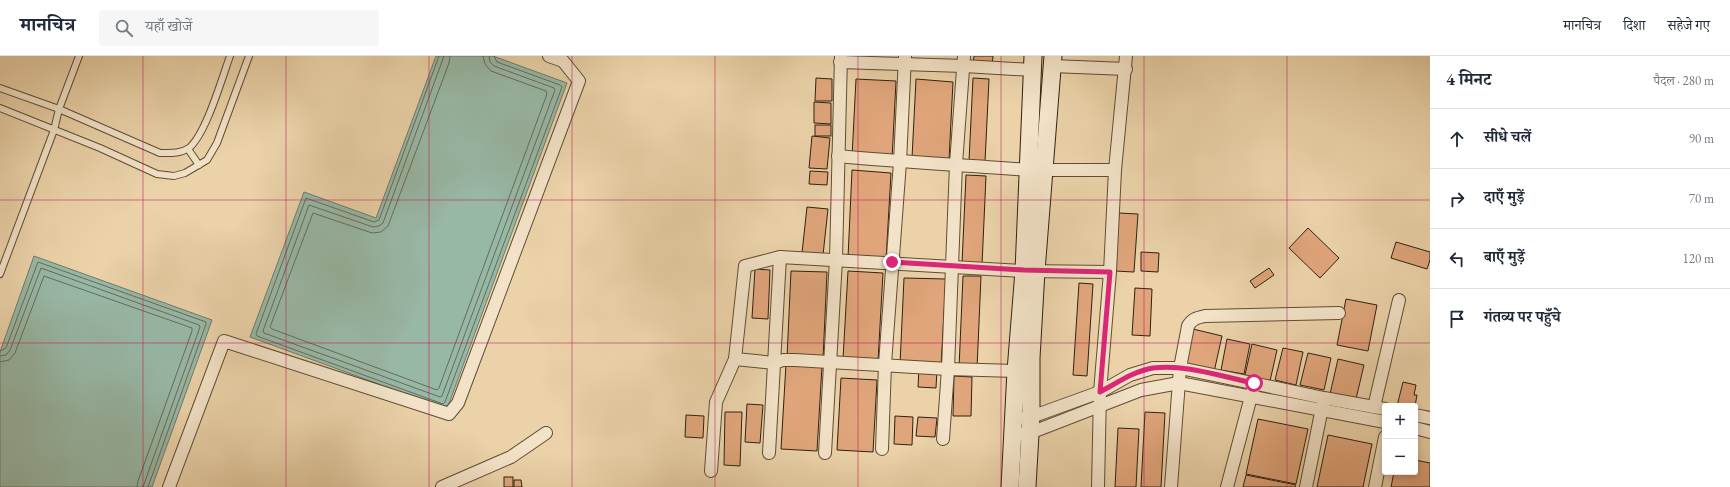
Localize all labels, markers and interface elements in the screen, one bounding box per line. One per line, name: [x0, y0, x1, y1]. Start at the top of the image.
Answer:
search box: [99, 10, 379, 46]
text: मानचित्र: [20, 12, 75, 37]
text: यहाँ खोजें: [145, 16, 192, 35]
text: मानचित्र: [1563, 16, 1601, 34]
text: दिशा: [1623, 16, 1645, 34]
text: सहेजे गए: [1667, 16, 1710, 34]
icon: search: [113, 17, 135, 39]
text: 4 मिनट: [1446, 68, 1491, 90]
text: पैदल · 280 m: [1654, 72, 1714, 89]
text: सीधे चलें: [1484, 127, 1531, 146]
icon: ahead: [1446, 128, 1468, 150]
text: 90 m: [1689, 130, 1714, 147]
text: दाएँ मुड़ें: [1484, 187, 1524, 206]
icon: right: [1446, 188, 1468, 210]
text: 70 m: [1689, 190, 1714, 207]
text: बाएँ मुड़ें: [1484, 247, 1525, 266]
icon: left: [1446, 248, 1468, 270]
text: 120 m: [1683, 250, 1714, 267]
route end: [883, 253, 901, 271]
text: गंतव्य पर पहुँचे: [1484, 307, 1561, 326]
icon: arrive: [1446, 308, 1468, 330]
route start: [1245, 374, 1263, 392]
map controls: [1382, 403, 1418, 475]
button: +: [1382, 403, 1418, 439]
button: −: [1382, 439, 1418, 475]

